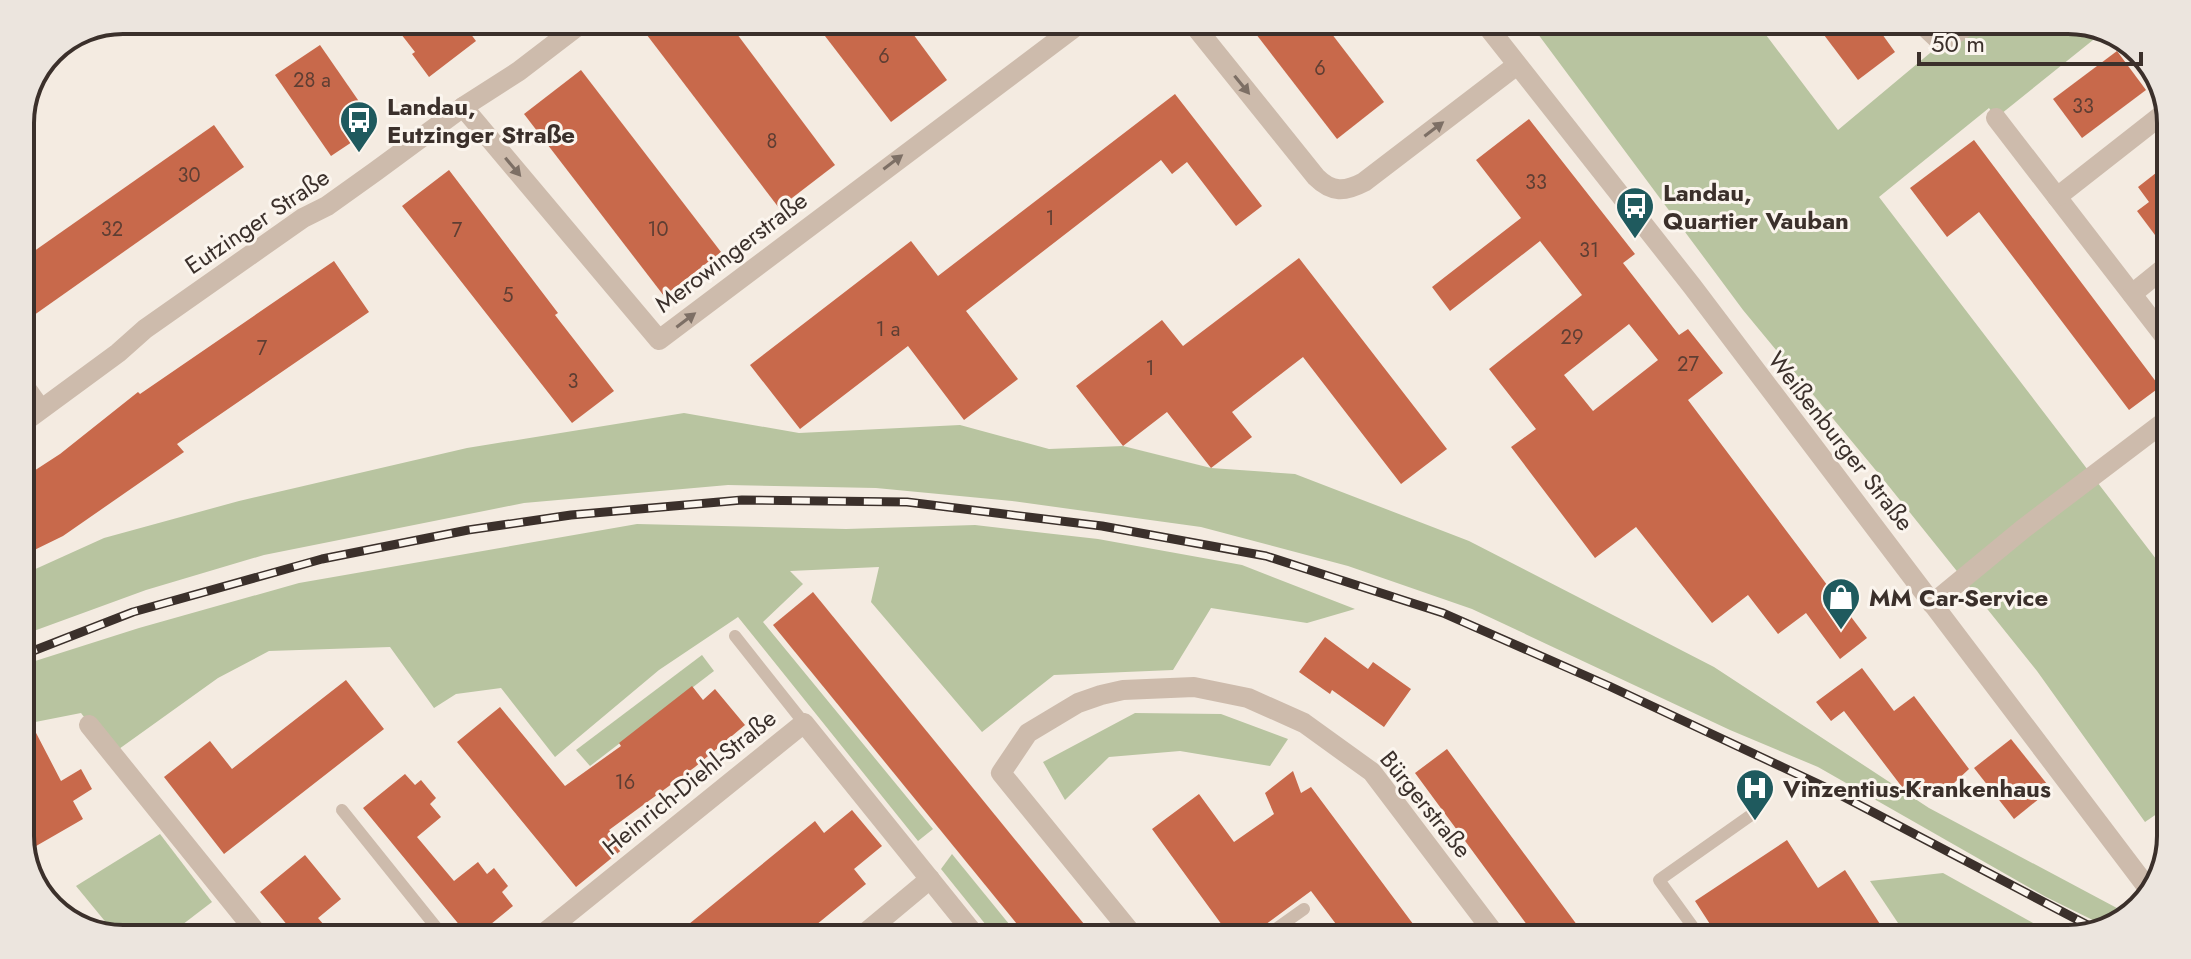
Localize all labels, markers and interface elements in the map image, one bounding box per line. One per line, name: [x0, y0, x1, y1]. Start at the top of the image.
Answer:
scale bar: [1919, 16, 2141, 66]
text: 50 m: [1931, 26, 1985, 61]
house number: 6: [878, 42, 890, 71]
house number: 6: [1314, 54, 1326, 83]
house number: 28 a: [293, 66, 331, 95]
one-way arrow: [1233, 75, 1250, 95]
place label: Landau, Eutzinger Straße: [387, 89, 575, 152]
house number: 33: [2072, 92, 2094, 121]
bus stop icon: Landau, Eutzinger Straße: [338, 99, 380, 154]
one-way arrow: [1424, 122, 1444, 138]
house number: 8: [767, 127, 777, 156]
one-way arrow: [882, 155, 903, 171]
one-way arrow: [503, 158, 521, 177]
street label: Eutzinger Straße: [178, 160, 336, 282]
house number: 30: [178, 161, 200, 190]
house number: 33: [1525, 168, 1547, 197]
place label: Landau, Quartier Vauban: [1663, 175, 1849, 238]
street label: Merowingerstraße: [647, 183, 815, 321]
bus stop icon: Landau, Quartier Vauban: [1614, 185, 1656, 240]
house number: 1: [1046, 204, 1055, 233]
house number: 32: [101, 215, 123, 244]
house number: 10: [648, 215, 669, 244]
house number: 7: [452, 216, 463, 245]
house number: 31: [1579, 236, 1599, 265]
house number: 5: [502, 281, 514, 310]
one-way arrow: [675, 312, 696, 328]
house number: 1 a: [876, 315, 900, 344]
house number: 29: [1561, 323, 1583, 352]
house number: 7: [257, 334, 268, 363]
street label: Weißenburger Straße: [1760, 344, 1922, 538]
house number: 27: [1677, 350, 1699, 379]
house number: 1: [1146, 354, 1155, 383]
house number: 3: [568, 367, 579, 396]
shop icon: MM Car-Service: [1820, 576, 1862, 631]
place label: MM Car-Service: [1869, 580, 2048, 615]
street label: Heinrich-Diehl-Straße: [595, 701, 783, 863]
street label: Bürgerstraße: [1372, 743, 1480, 865]
hospital icon: Vinzentius-Krankenhaus: [1734, 767, 1776, 822]
house number: 16: [615, 768, 635, 797]
place label: Vinzentius-Krankenhaus: [1782, 771, 2051, 806]

